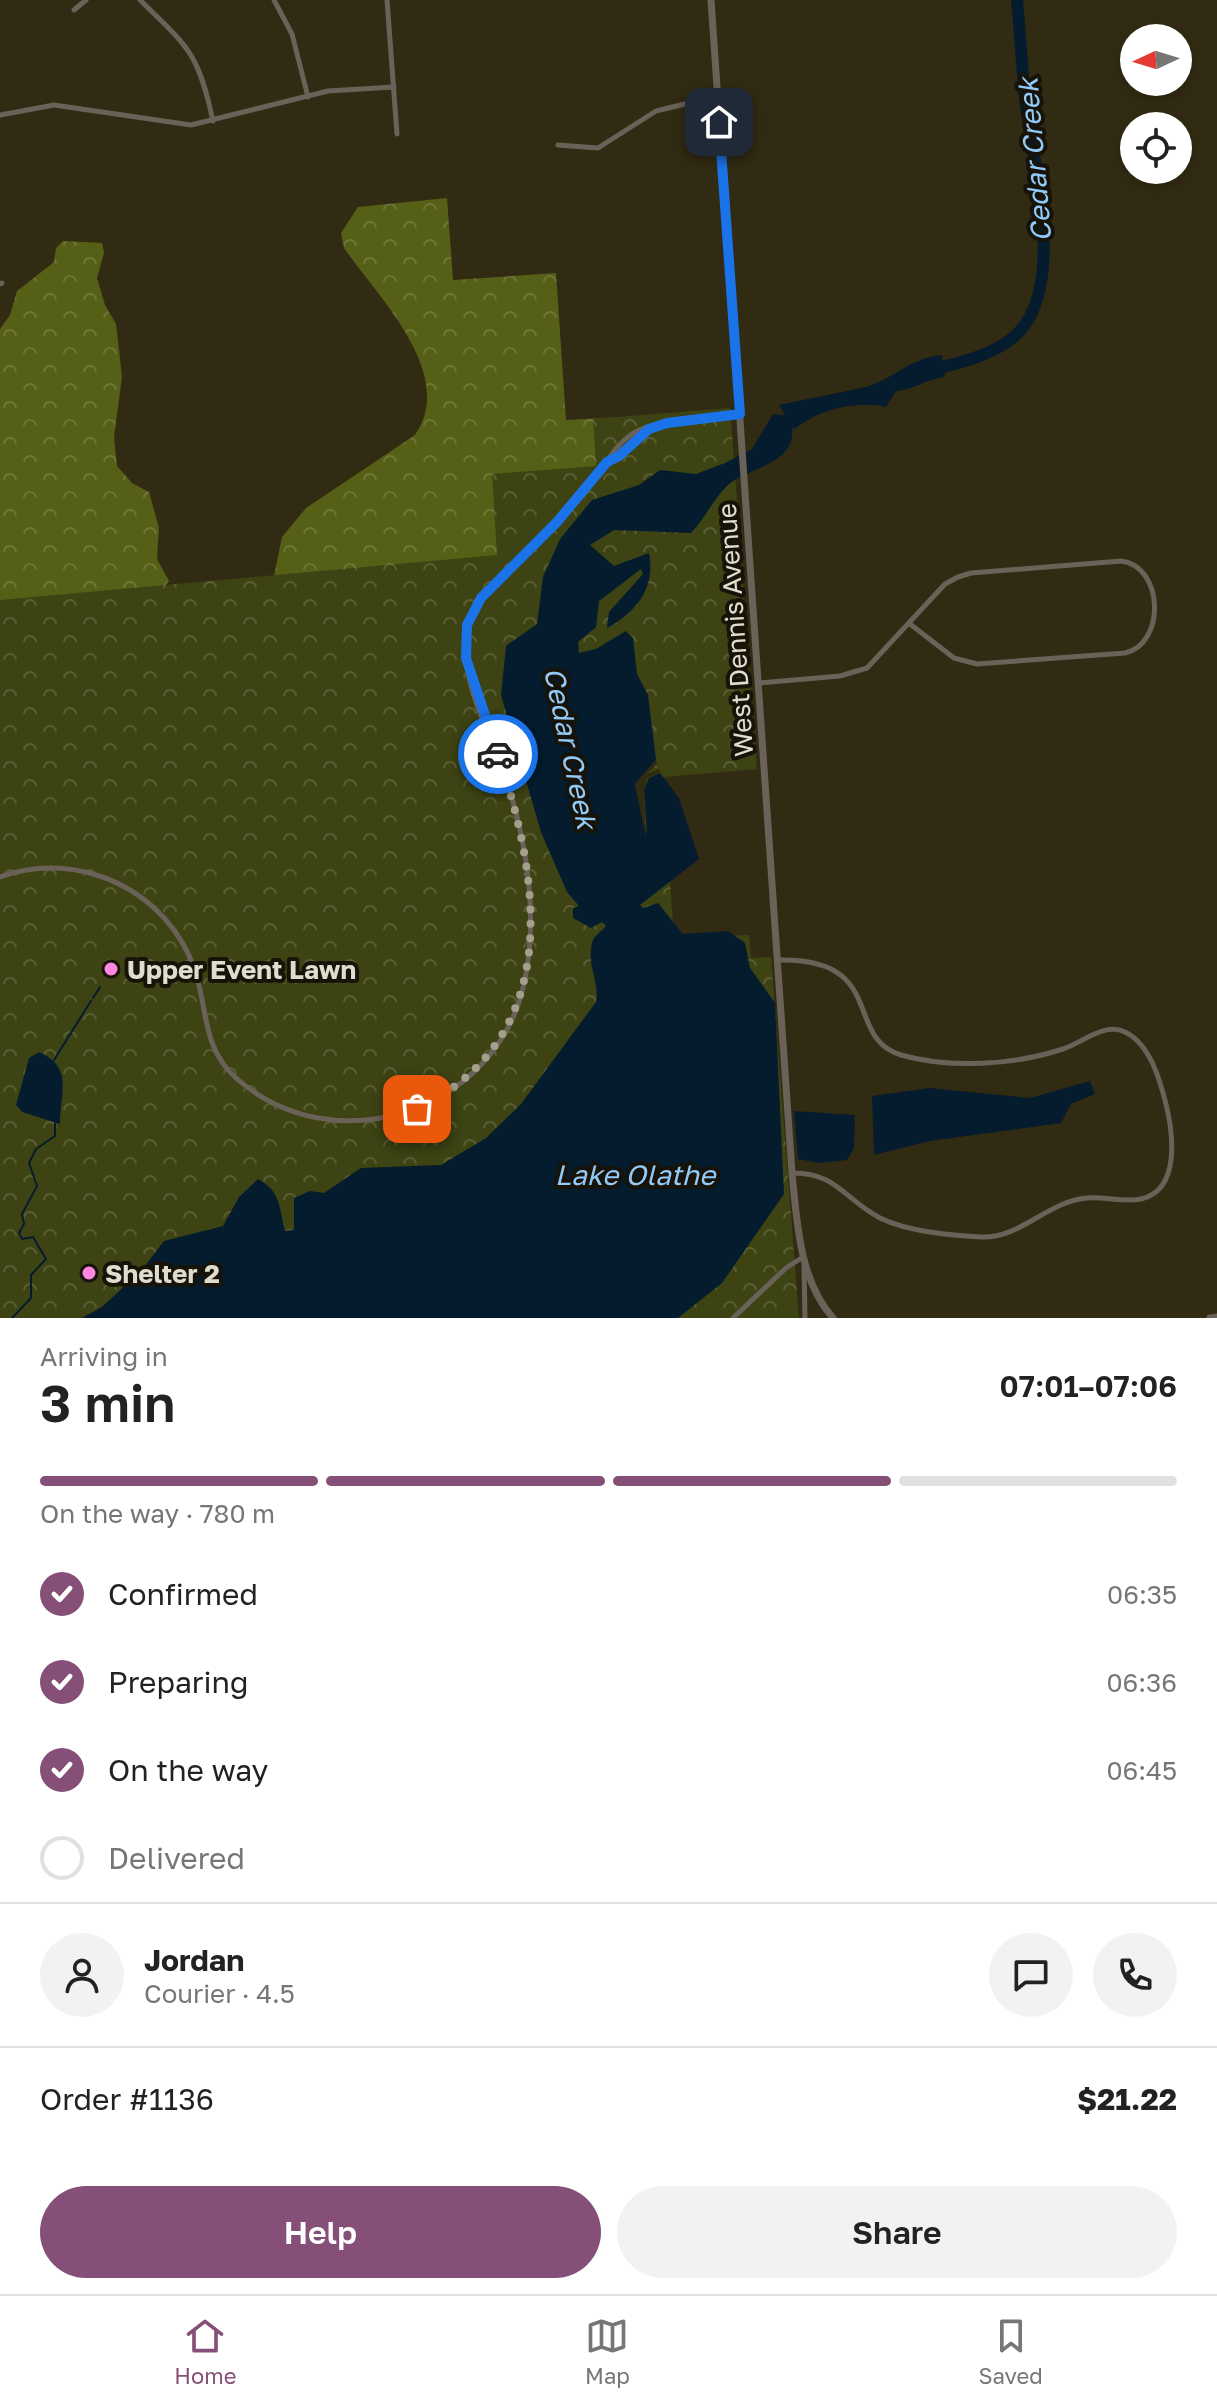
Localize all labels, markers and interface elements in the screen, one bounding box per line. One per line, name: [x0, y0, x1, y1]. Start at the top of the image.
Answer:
north arrow: [1120, 24, 1192, 96]
map controls: [1120, 24, 1192, 184]
water label: Cedar Creek: [1010, 74, 1058, 243]
pin: [685, 88, 753, 156]
icon: home: [697, 100, 741, 144]
button: locate: [1120, 112, 1192, 184]
street label: West Dennis Avenue: [711, 502, 759, 758]
water label: Cedar Creek: [538, 664, 605, 835]
courier: [458, 714, 538, 794]
icon: car: [476, 732, 520, 776]
place label: Upper Event Lawn: [127, 954, 356, 985]
marker: Upper Event Lawn: [102, 960, 120, 978]
pin: [383, 1075, 451, 1143]
icon: bag: [395, 1087, 439, 1131]
water label: Lake Olathe: [555, 1158, 717, 1191]
place label: Shelter 2: [105, 1258, 220, 1289]
marker: Shelter 2: [80, 1264, 98, 1282]
text: Arriving in: [40, 1341, 168, 1372]
text: 07:01–07:06: [1000, 1368, 1177, 1404]
text: 3 min: [40, 1371, 175, 1433]
text: On the way · 780 m: [40, 1498, 275, 1529]
icon: check: [40, 1572, 84, 1616]
text: Confirmed: [108, 1576, 258, 1612]
text: 06:35: [1107, 1579, 1177, 1610]
icon: check: [40, 1660, 84, 1704]
text: Preparing: [108, 1664, 249, 1700]
text: 06:36: [1106, 1667, 1177, 1698]
icon: check: [40, 1748, 84, 1792]
text: On the way: [108, 1752, 268, 1788]
text: 06:45: [1106, 1755, 1177, 1786]
text: Delivered: [108, 1840, 245, 1876]
button: person: [40, 1933, 124, 2017]
button: chat: [989, 1933, 1073, 2017]
button: phone: [1093, 1933, 1177, 2017]
text: Jordan: [144, 1942, 244, 1978]
text: Courier · 4.5: [144, 1978, 295, 2009]
text: Order #1136: [40, 2081, 214, 2117]
text: $21.22: [1077, 2081, 1177, 2117]
button: Help: [40, 2186, 601, 2278]
button: Share: [617, 2186, 1177, 2278]
tab: Home: [174, 2314, 236, 2389]
tab: Map: [585, 2314, 630, 2389]
tab: Saved: [978, 2314, 1043, 2389]

